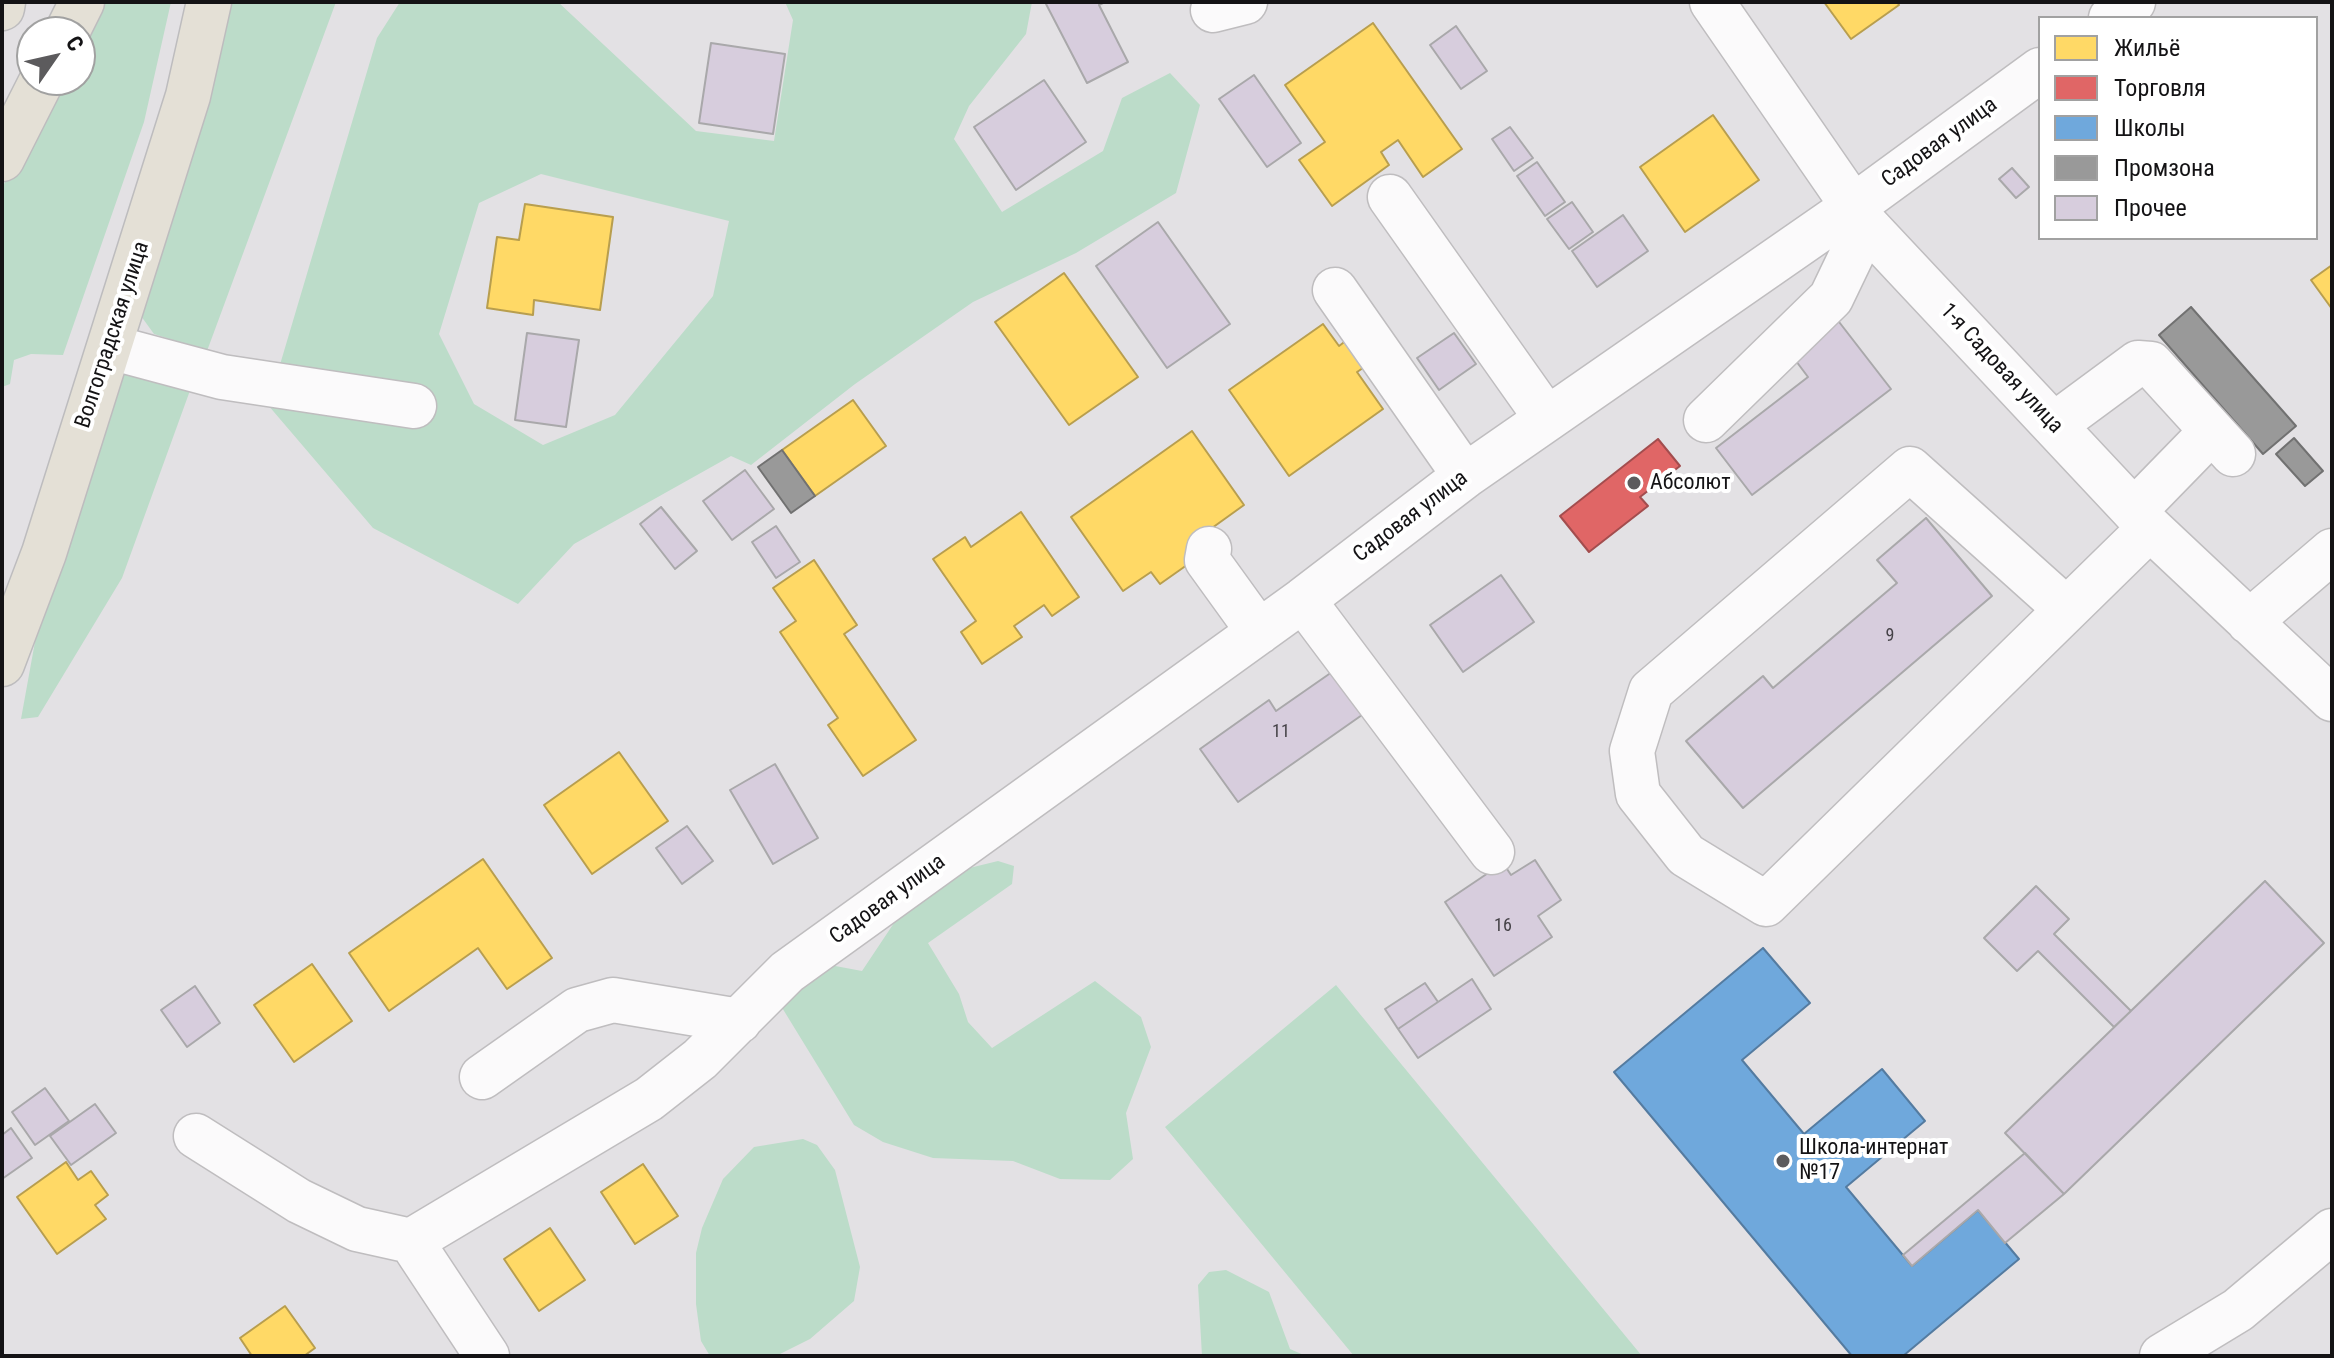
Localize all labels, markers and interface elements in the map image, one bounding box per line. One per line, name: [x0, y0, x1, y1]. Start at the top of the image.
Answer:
north arrow: [16, 16, 96, 96]
legend: [2038, 16, 2318, 240]
text: С: [61, 31, 89, 56]
text: Жильё: [2114, 34, 2180, 62]
text: Торговля: [2114, 74, 2206, 102]
street label: Садовая улица: [1877, 92, 2003, 194]
text: Школы: [2114, 114, 2185, 142]
text: Промзона: [2114, 154, 2215, 182]
text: Прочее: [2114, 194, 2187, 222]
street label: Волгоградская улица: [70, 238, 156, 432]
street label: 1-я Садовая улица: [1934, 298, 2068, 440]
street label: Садовая улица: [1349, 465, 1473, 569]
place label: Абсолют: [1650, 470, 1731, 496]
marker: Абсолют: [1625, 474, 1643, 492]
house number: 9: [1886, 625, 1894, 647]
house number: 11: [1272, 721, 1290, 743]
street label: Садовая улица: [825, 849, 951, 951]
house number: 16: [1494, 915, 1512, 937]
place label: Школа-интернат №17: [1799, 1135, 1948, 1186]
marker: Школа-интернат №17: [1774, 1152, 1792, 1170]

